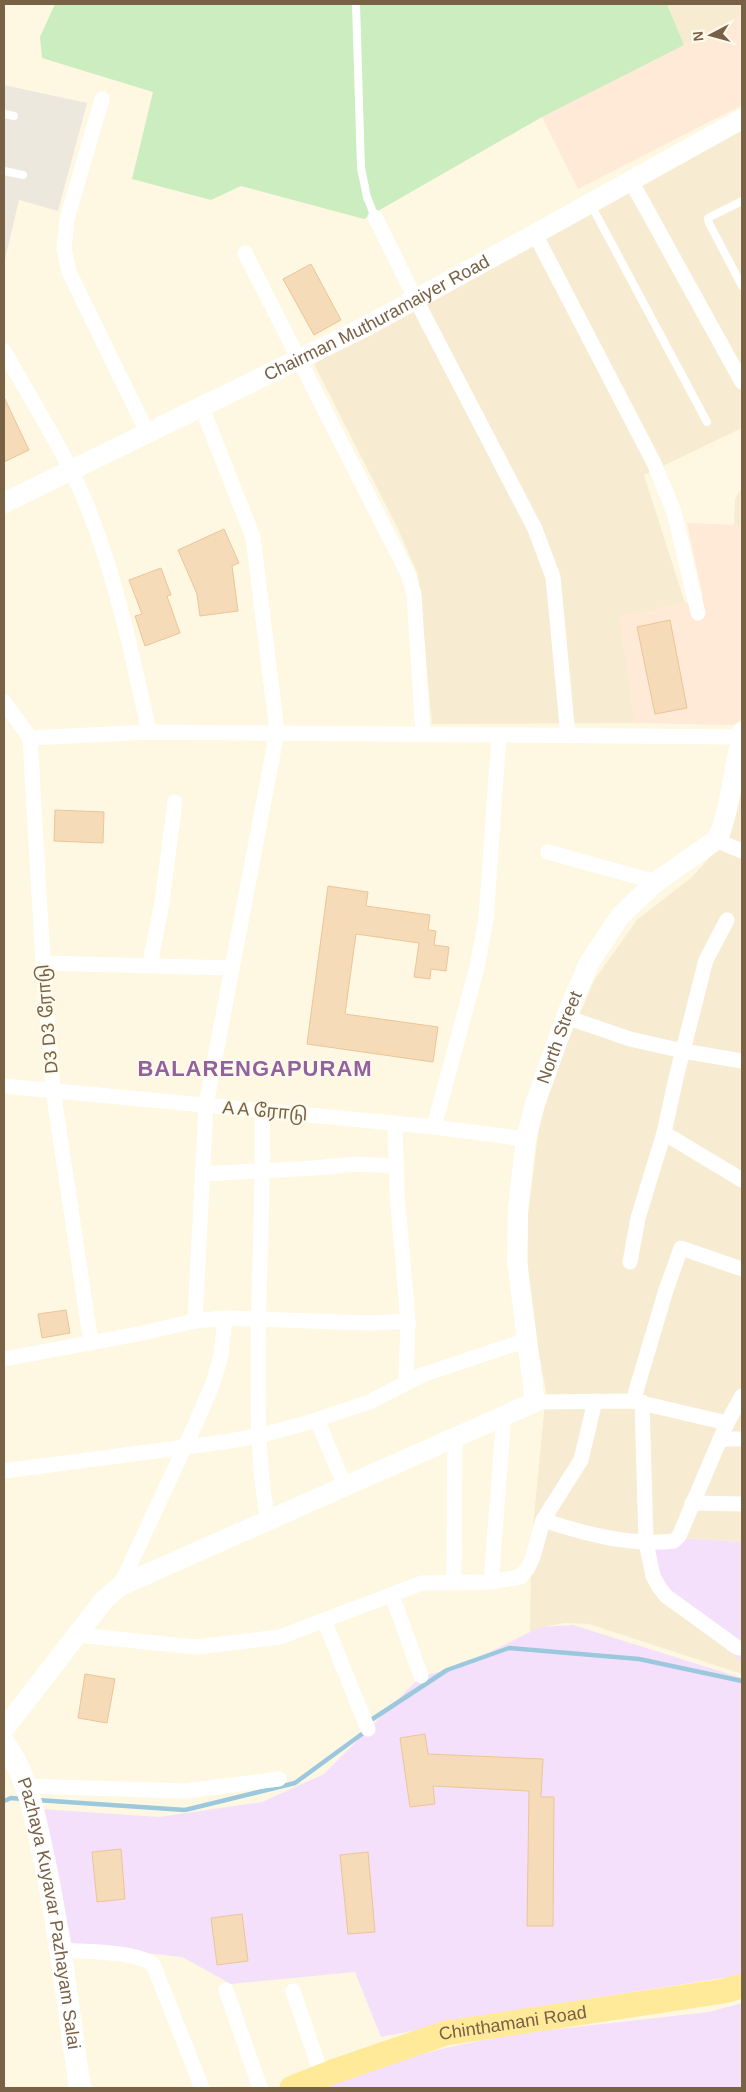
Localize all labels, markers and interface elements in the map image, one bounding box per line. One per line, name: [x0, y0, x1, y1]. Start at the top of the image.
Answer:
north arrow: [686, 10, 736, 60]
text: N: [690, 30, 707, 42]
street label: Chairman Muthuramaiyer Road: [261, 251, 493, 385]
street label: D3 D3 ரோடு: [32, 963, 64, 1075]
street label: North Street: [533, 988, 586, 1086]
district label: BALARENGAPURAM: [137, 1056, 373, 1081]
street label: A A ரோடு: [222, 1097, 308, 1127]
street label: Pazhaya Kuyavar Pazhayam Salai: [13, 1775, 84, 2051]
street label: Chinthamani Road: [436, 2002, 588, 2045]

